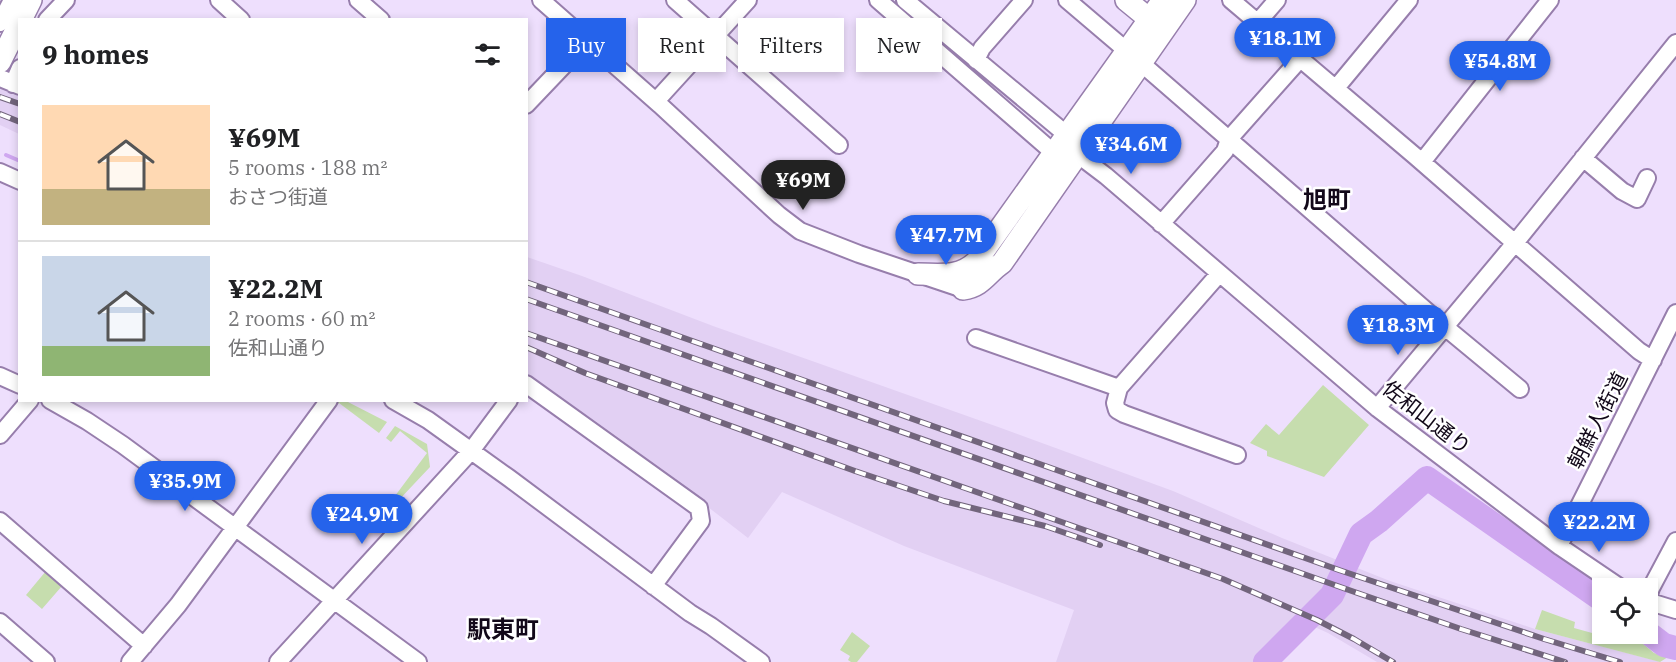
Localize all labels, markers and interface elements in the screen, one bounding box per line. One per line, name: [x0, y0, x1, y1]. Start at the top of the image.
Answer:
chip: Buy: [546, 18, 626, 72]
chip: Rent: [638, 18, 726, 72]
chip: Filters: [738, 18, 844, 72]
chip: New: [856, 18, 942, 72]
pin: ¥18.1M: [1236, 18, 1334, 69]
text: ¥18.1M: [1248, 24, 1322, 51]
text: 9 homes: [42, 37, 149, 71]
icon: filters: [471, 38, 504, 71]
pin: ¥54.8M: [1451, 41, 1549, 92]
text: ¥54.8M: [1463, 47, 1537, 74]
text: ¥69M: [228, 120, 300, 154]
pin: ¥34.6M: [1082, 124, 1180, 175]
icon: home: [90, 129, 162, 201]
text: ¥34.6M: [1094, 130, 1168, 157]
text: 5 rooms · 188 m²: [228, 154, 387, 181]
pin: ¥69M: [767, 160, 839, 211]
text: ¥69M: [775, 166, 831, 193]
text: おさつ街道: [228, 183, 328, 210]
district label: 旭町: [1303, 183, 1351, 215]
pin: ¥47.7M: [897, 215, 995, 266]
text: ¥47.7M: [909, 221, 983, 248]
text: ¥22.2M: [228, 271, 323, 305]
icon: home: [90, 280, 162, 352]
text: 2 rooms · 60 m²: [228, 305, 375, 332]
pin: ¥18.3M: [1349, 305, 1447, 356]
text: ¥18.3M: [1361, 311, 1435, 338]
text: 佐和山通り: [228, 334, 328, 361]
street label: 朝鮮人街道: [1561, 367, 1633, 473]
street label: 佐和山通り: [1377, 374, 1477, 460]
pin: ¥35.9M: [136, 461, 234, 512]
text: ¥35.9M: [148, 467, 222, 494]
pin: ¥24.9M: [313, 494, 411, 545]
text: ¥24.9M: [325, 500, 399, 527]
pin: ¥22.2M: [1550, 502, 1648, 553]
text: ¥22.2M: [1562, 508, 1636, 535]
map controls: [1592, 578, 1658, 644]
button: locate: [1592, 578, 1658, 644]
district label: 駅東町: [467, 613, 539, 645]

